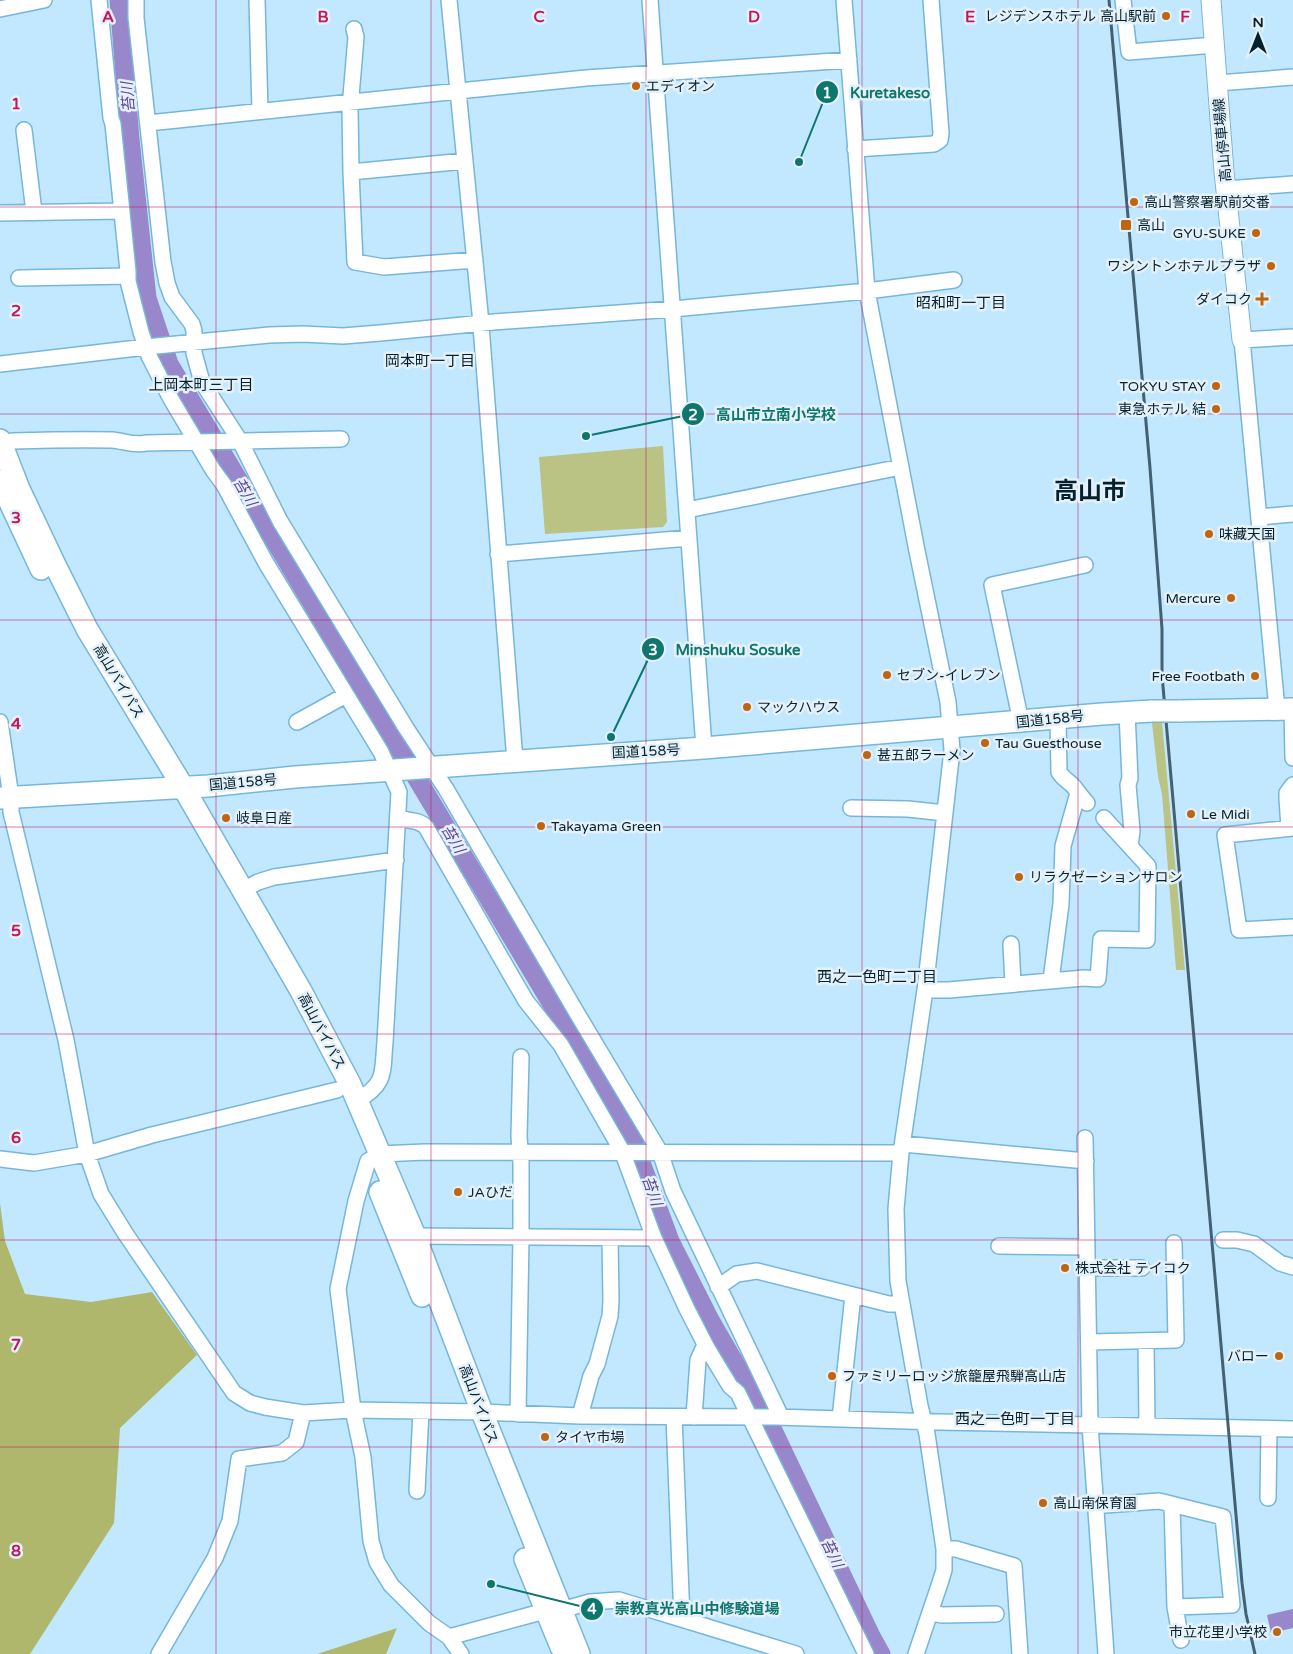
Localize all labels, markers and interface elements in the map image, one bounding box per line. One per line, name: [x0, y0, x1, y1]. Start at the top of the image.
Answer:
text: A: [102, 7, 114, 27]
text: B: [317, 7, 329, 27]
text: C: [533, 7, 545, 27]
text: D: [748, 7, 760, 27]
text: E: [965, 7, 975, 27]
text: F: [1180, 7, 1190, 27]
place label: レジデンスホテル 高山駅前: [985, 8, 1156, 25]
marker: レジデンスホテル 高山駅前: [1160, 10, 1172, 22]
north arrow: [1233, 10, 1283, 60]
text: N: [1252, 14, 1264, 31]
callout: Kuretakeso: [815, 77, 940, 107]
place label: エディオン: [646, 78, 715, 95]
water label: 苔川: [118, 79, 138, 113]
marker: エディオン: [630, 80, 642, 92]
text: 1: [822, 84, 832, 102]
text: Kuretakeso: [850, 84, 930, 102]
text: 1: [11, 94, 21, 114]
street label: 高山停車場線: [1210, 97, 1235, 183]
place label: 高山警察署駅前交番: [1144, 194, 1270, 211]
marker: 高山警察署駅前交番: [1128, 196, 1140, 208]
place label: 高山: [1137, 217, 1165, 234]
marker: 高山: [1119, 218, 1133, 232]
place label: GYU-SUKE: [1173, 225, 1246, 242]
marker: GYU-SUKE: [1250, 227, 1262, 239]
place label: ワシントンホテルプラザ: [1107, 258, 1261, 275]
marker: ワシントンホテルプラザ: [1265, 260, 1277, 272]
place label: ダイコク: [1196, 291, 1252, 308]
marker: ダイコク: [1256, 293, 1268, 305]
district label: 昭和町一丁目: [916, 294, 1006, 312]
text: 2: [11, 301, 21, 321]
district label: 岡本町一丁目: [385, 352, 475, 370]
district label: 上岡本町三丁目: [148, 376, 254, 394]
place label: TOKYU STAY: [1120, 378, 1206, 395]
marker: TOKYU STAY: [1210, 380, 1222, 392]
callout: 高山市立南小学校: [681, 399, 846, 429]
place label: 東急ホテル 結: [1118, 401, 1206, 418]
marker: 東急ホテル 結: [1210, 403, 1222, 415]
text: 2: [688, 406, 698, 424]
text: 高山市立南小学校: [716, 406, 836, 424]
water label: 苔川: [230, 475, 261, 511]
district label: 高山市: [1054, 477, 1126, 506]
text: 3: [11, 508, 21, 528]
place label: 味藏天国: [1219, 526, 1275, 543]
marker: 味藏天国: [1203, 528, 1215, 540]
place label: Mercure: [1166, 590, 1221, 607]
marker: Mercure: [1225, 592, 1237, 604]
callout: Minshuku Sosuke: [640, 634, 811, 664]
street label: 高山バイパス: [90, 641, 147, 722]
text: 3: [648, 641, 658, 659]
text: Minshuku Sosuke: [675, 641, 801, 659]
place label: セブン-イレブン: [897, 667, 1001, 684]
place label: Free Footbath: [1152, 668, 1245, 685]
marker: セブン-イレブン: [881, 669, 893, 681]
marker: Free Footbath: [1249, 670, 1261, 682]
place label: マックハウス: [757, 699, 840, 716]
marker: マックハウス: [741, 701, 753, 713]
street label: 国道158号: [1015, 707, 1085, 732]
text: 4: [11, 714, 21, 734]
place label: Tau Guesthouse: [995, 735, 1102, 752]
marker: Tau Guesthouse: [979, 737, 991, 749]
street label: 国道158号: [611, 741, 681, 762]
place label: 甚五郎ラーメン: [877, 747, 974, 764]
marker: 甚五郎ラーメン: [861, 749, 873, 761]
street label: 国道158号: [208, 771, 278, 794]
place label: Le Midi: [1201, 806, 1250, 823]
marker: Le Midi: [1185, 808, 1197, 820]
place label: 岐阜日産: [236, 810, 292, 827]
marker: 岐阜日産: [220, 812, 232, 824]
place label: Takayama Green: [551, 818, 661, 835]
marker: Takayama Green: [535, 820, 547, 832]
water label: 苔川: [438, 822, 469, 858]
place label: リラクゼーションサロン: [1029, 869, 1183, 886]
marker: リラクゼーションサロン: [1013, 871, 1025, 883]
text: 5: [11, 921, 21, 941]
district label: 西之一色町二丁目: [817, 968, 937, 986]
street label: 高山バイパス: [294, 990, 349, 1072]
text: 6: [11, 1128, 21, 1148]
water label: 苔川: [638, 1174, 666, 1210]
place label: JAひだ: [468, 1184, 513, 1201]
marker: JAひだ: [452, 1186, 464, 1198]
place label: 株式会社 テイコク: [1075, 1260, 1191, 1277]
marker: 株式会社 テイコク: [1059, 1262, 1071, 1274]
text: 7: [11, 1335, 21, 1355]
place label: バロー: [1227, 1348, 1269, 1365]
marker: バロー: [1273, 1350, 1285, 1362]
street label: 高山バイパス: [456, 1362, 501, 1446]
place label: ファミリーロッジ旅籠屋飛騨高山店: [842, 1368, 1066, 1385]
marker: ファミリーロッジ旅籠屋飛騨高山店: [826, 1370, 838, 1382]
district label: 西之一色町一丁目: [955, 1410, 1075, 1428]
place label: タイヤ市場: [555, 1429, 625, 1446]
marker: タイヤ市場: [539, 1431, 551, 1443]
place label: 高山南保育園: [1053, 1495, 1137, 1512]
marker: 高山南保育園: [1037, 1497, 1049, 1509]
water label: 苔川: [817, 1536, 848, 1572]
text: 8: [11, 1541, 21, 1561]
callout: 崇教真光高山中修験道場: [580, 1594, 790, 1624]
text: 4: [587, 1600, 597, 1618]
text: 崇教真光高山中修験道場: [614, 1600, 780, 1618]
place label: 市立花里小学校: [1169, 1624, 1267, 1641]
marker: 市立花里小学校: [1271, 1626, 1283, 1638]

